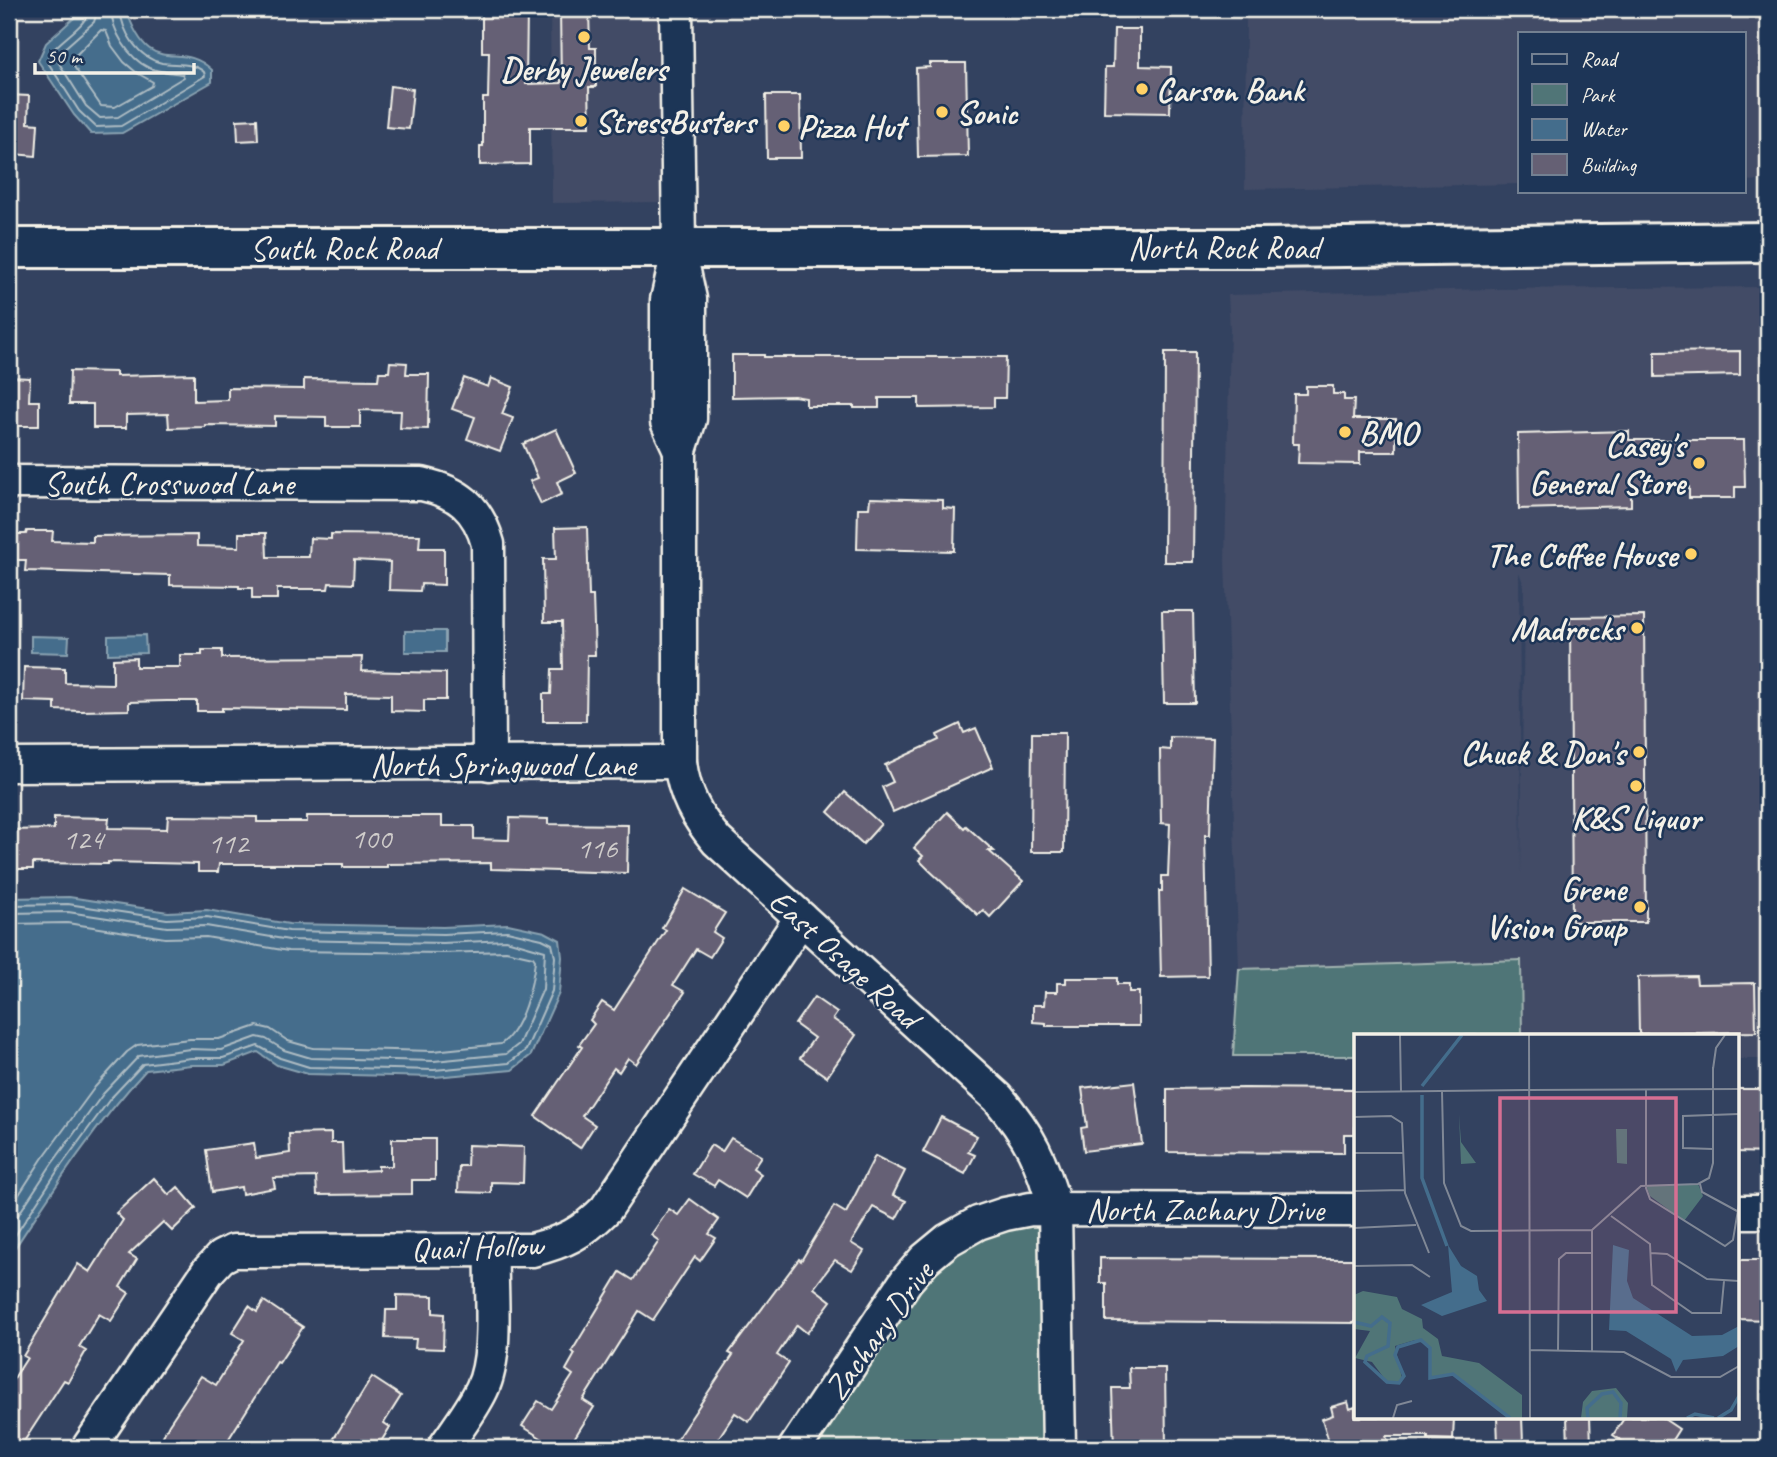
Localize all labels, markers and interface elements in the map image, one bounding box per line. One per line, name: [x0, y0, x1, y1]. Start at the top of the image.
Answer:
marker: Derby Jewelers: [576, 29, 592, 45]
scale bar: [35, 32, 194, 76]
legend: [1518, 32, 1746, 192]
text: 50 m: [46, 43, 84, 69]
text: Road: [1581, 46, 1620, 72]
place label: Derby Jewelers: [501, 48, 671, 90]
place label: Carson Bank: [1156, 69, 1306, 111]
marker: Carson Bank: [1134, 81, 1150, 97]
text: Park: [1581, 82, 1616, 108]
place label: Sonic: [956, 92, 1019, 134]
place label: StressBusters: [595, 101, 759, 143]
marker: Sonic: [934, 104, 950, 120]
place label: Pizza Hut: [798, 106, 910, 148]
marker: StressBusters: [573, 113, 589, 129]
text: Water: [1581, 116, 1628, 142]
marker: Pizza Hut: [776, 118, 792, 134]
text: Building: [1581, 152, 1638, 178]
street label: North Rock Road: [1128, 227, 1325, 269]
street label: South Rock Road: [250, 228, 443, 270]
place label: BMO: [1359, 412, 1421, 454]
marker: BMO: [1337, 424, 1353, 440]
place label: Casey's General Store: [1529, 424, 1688, 504]
marker: Casey's General Store: [1691, 455, 1707, 471]
street label: South Crosswood Lane: [44, 463, 296, 505]
place label: The Coffee House: [1486, 534, 1680, 576]
marker: The Coffee House: [1683, 546, 1699, 562]
place label: Madrocks: [1511, 608, 1626, 650]
marker: Madrocks: [1629, 620, 1645, 636]
place label: Chuck & Don's: [1460, 732, 1628, 774]
street label: North Springwood Lane: [370, 744, 638, 786]
marker: Chuck & Don's: [1631, 744, 1647, 760]
marker: K&S Liquor: [1628, 778, 1644, 794]
place label: K&S Liquor: [1572, 797, 1703, 839]
house number: 100: [351, 819, 394, 857]
house number: 124: [63, 820, 106, 858]
house number: 112: [208, 824, 251, 862]
house number: 116: [577, 829, 619, 867]
place label: Grene Vision Group: [1485, 868, 1629, 948]
street label: East Osage Road: [760, 880, 932, 1041]
marker: Grene Vision Group: [1632, 899, 1648, 915]
inset map: [1354, 1034, 1738, 1418]
street label: North Zachary Drive: [1086, 1189, 1326, 1231]
street label: Quail Hollow: [410, 1224, 547, 1270]
street label: Zachary Drive: [815, 1251, 944, 1408]

